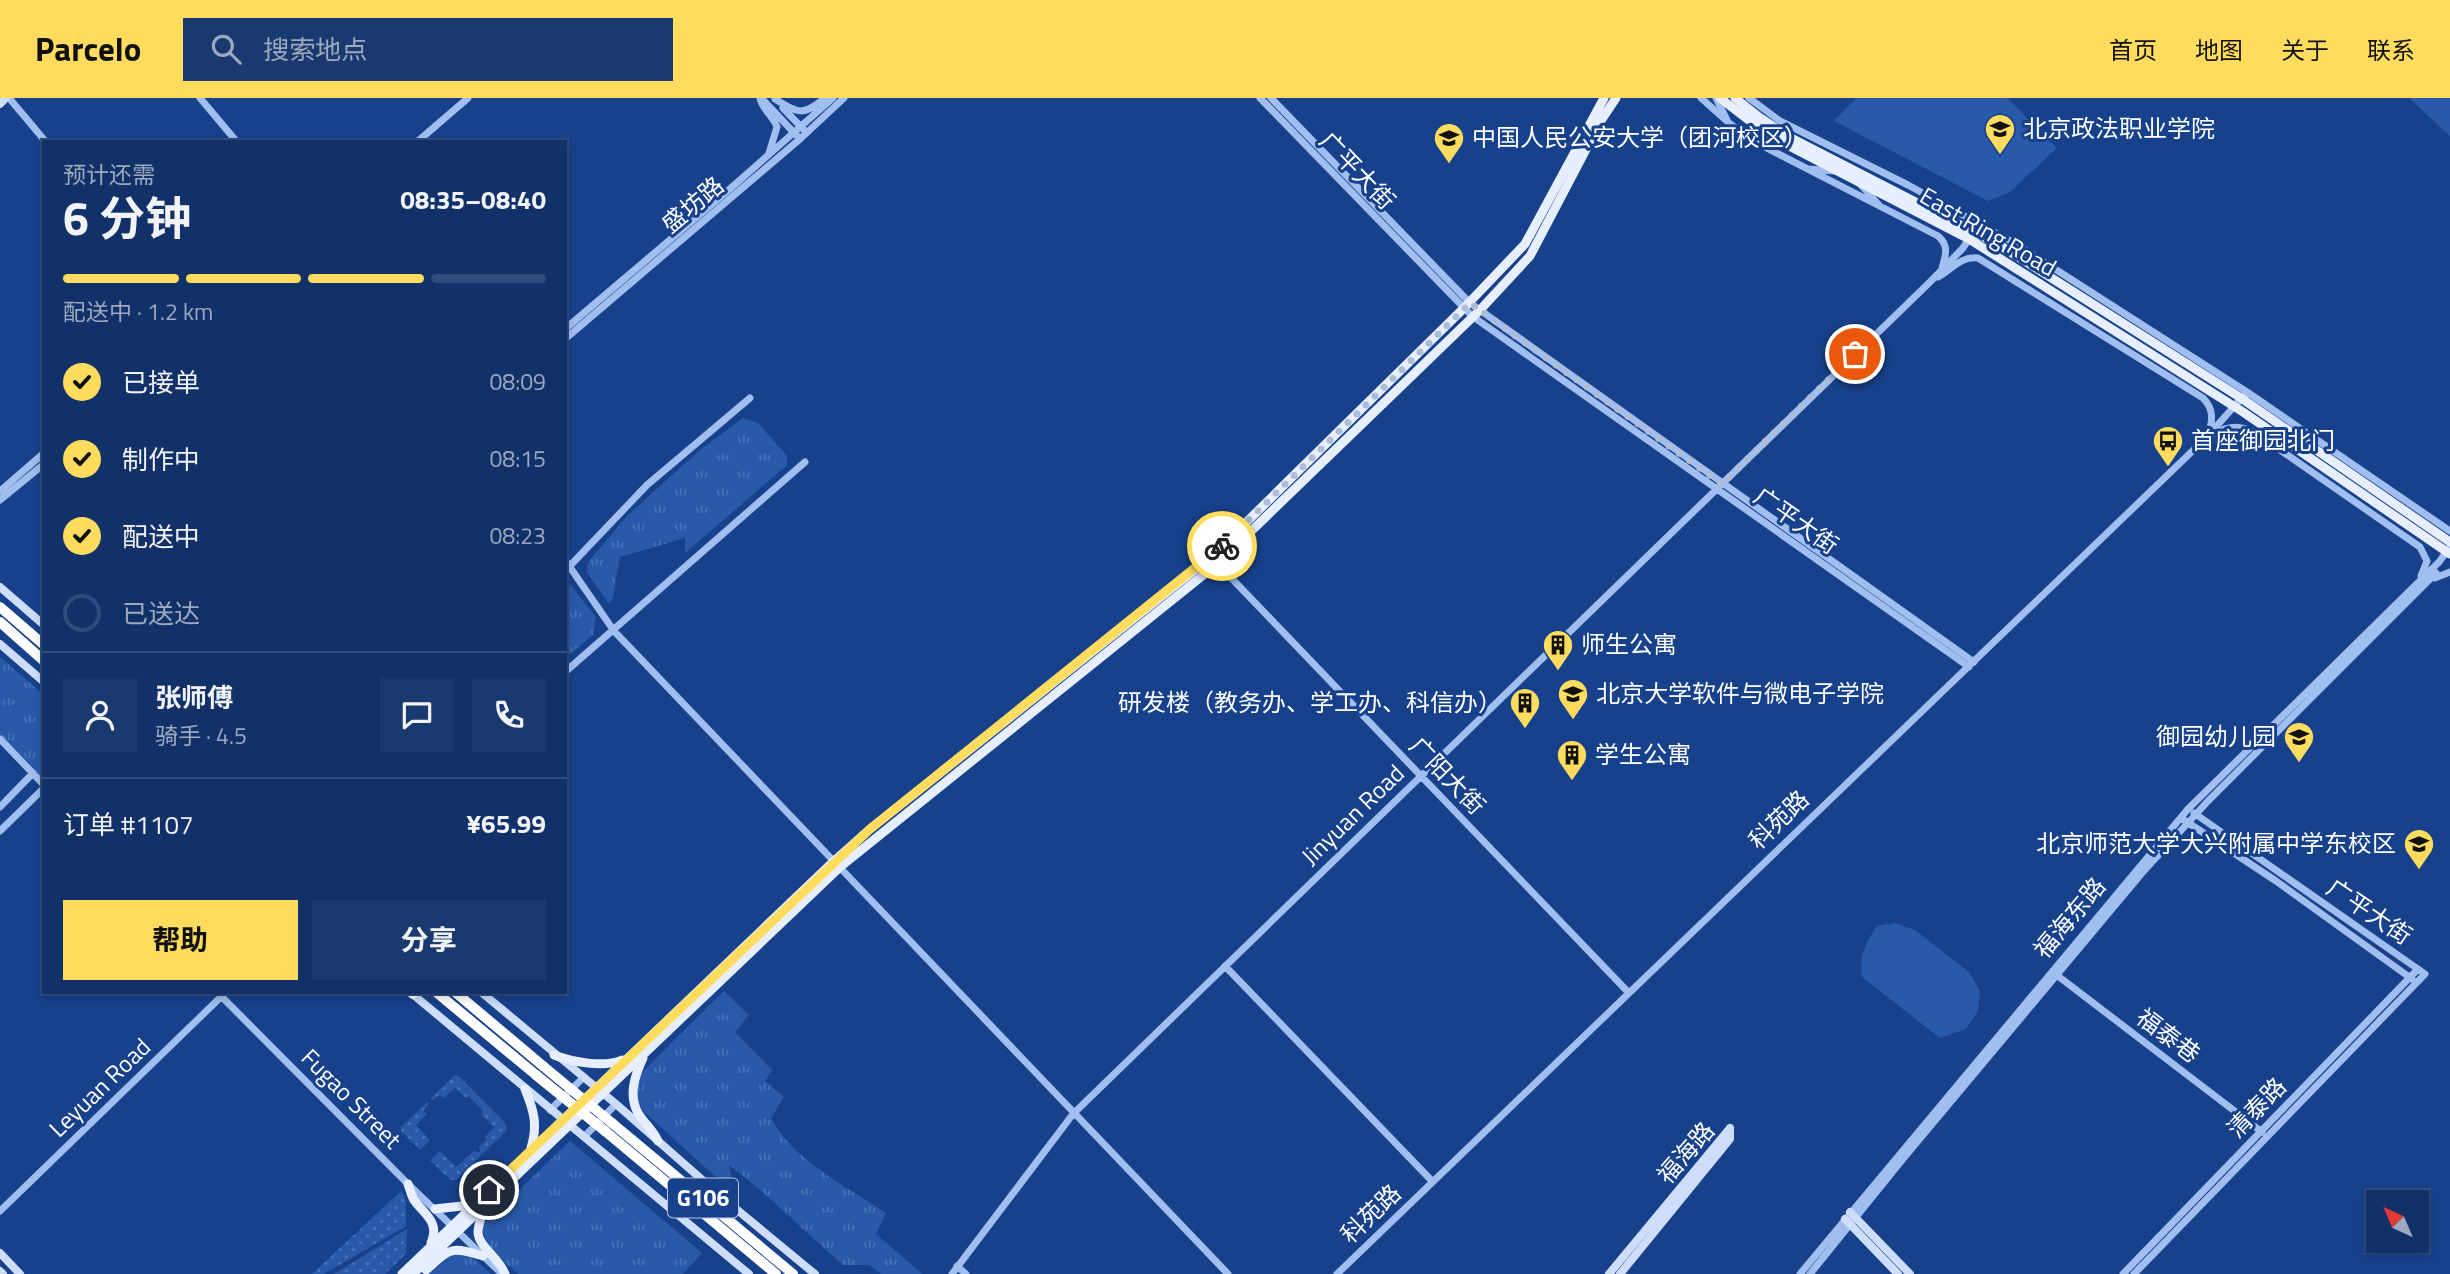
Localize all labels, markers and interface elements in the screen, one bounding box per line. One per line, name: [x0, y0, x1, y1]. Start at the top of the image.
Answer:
search box: [183, 18, 673, 81]
text: Parcelo: [35, 24, 141, 74]
icon: search: [207, 30, 245, 68]
text: 搜索地点: [263, 30, 367, 69]
text: 首页: [2109, 32, 2157, 68]
text: 地图: [2195, 32, 2243, 68]
text: 关于: [2281, 32, 2329, 68]
text: 联系: [2367, 32, 2415, 68]
place label: 北京政法职业学院: [2023, 110, 2215, 146]
school or university icon: 北京政法职业学院: [1983, 112, 2017, 156]
place label: 中国人民公安大学（团河校区）: [1472, 119, 1808, 155]
school or university icon: 中国人民公安大学（团河校区）: [1432, 121, 1466, 165]
street label: 广平大街: [1311, 123, 1404, 217]
text: 预计还需: [63, 157, 155, 192]
street label: 盛坊路: [653, 167, 732, 241]
street label: East Ring Road: [1913, 177, 2064, 285]
text: 08:35–08:40: [400, 180, 546, 219]
text: 6 分钟: [63, 183, 191, 253]
text: 配送中 · 1.2 km: [63, 294, 213, 329]
pin: [1825, 324, 1885, 384]
icon: bag: [1836, 335, 1874, 373]
icon: check: [63, 363, 101, 401]
text: 已接单: [122, 363, 200, 402]
text: 08:09: [489, 364, 546, 399]
place label: 首座御园北门: [2191, 422, 2335, 458]
bus stop icon: 首座御园北门: [2151, 424, 2185, 468]
icon: check: [63, 440, 101, 478]
text: 制作中: [122, 440, 200, 479]
text: 08:15: [489, 441, 546, 476]
street label: 广平大街: [1747, 478, 1846, 562]
courier: [1187, 511, 1257, 581]
icon: check: [63, 517, 101, 555]
text: 配送中: [122, 517, 200, 556]
text: 08:23: [489, 518, 546, 553]
icon: bike: [1203, 527, 1241, 565]
text: 已送达: [122, 594, 200, 633]
place label: 师生公寓: [1581, 626, 1677, 662]
building icon: 师生公寓: [1541, 628, 1575, 672]
place label: 北京大学软件与微电子学院: [1596, 675, 1884, 711]
school or university icon: 北京大学软件与微电子学院: [1556, 677, 1590, 721]
button: person: [63, 678, 137, 752]
text: 张师傅: [155, 678, 233, 717]
button: chat: [380, 678, 454, 752]
button: phone: [472, 678, 546, 752]
place label: 研发楼（教务办、学工办、科信办）: [1118, 684, 1502, 720]
building icon: 研发楼（教务办、学工办、科信办）: [1508, 686, 1542, 730]
text: 骑手 · 4.5: [155, 718, 247, 753]
place label: 御园幼儿园: [2156, 718, 2276, 754]
school or university icon: 御园幼儿园: [2282, 720, 2316, 764]
street label: 广阳大街: [1401, 728, 1494, 822]
place label: 学生公寓: [1595, 736, 1691, 772]
building icon: 学生公寓: [1555, 738, 1589, 782]
street label: Jinyuan Road: [1293, 756, 1412, 873]
street label: 科苑路: [1740, 781, 1817, 857]
text: ¥65.99: [467, 804, 546, 843]
text: 订单 #1107: [63, 805, 194, 844]
place label: 北京师范大学大兴附属中学东校区: [2036, 825, 2396, 861]
school or university icon: 北京师范大学大兴附属中学东校区: [2402, 827, 2436, 871]
street label: 福海东路: [2025, 869, 2114, 966]
street label: 广平大街: [2320, 869, 2419, 953]
button: 帮助: [63, 900, 298, 980]
button: 分享: [312, 900, 546, 980]
street label: 福泰巷: [2129, 999, 2208, 1071]
street label: Leyuan Road: [40, 1029, 158, 1145]
street label: Fugao Street: [293, 1040, 410, 1157]
street label: 清泰路: [2218, 1069, 2294, 1146]
street label: 福海路: [1648, 1113, 1722, 1191]
pin: [459, 1160, 519, 1220]
icon: home: [470, 1171, 508, 1209]
street label: 科苑路: [1332, 1175, 1409, 1251]
road number: G106: [668, 1178, 738, 1218]
north arrow: [2366, 1190, 2429, 1253]
map controls: [2366, 1190, 2429, 1253]

